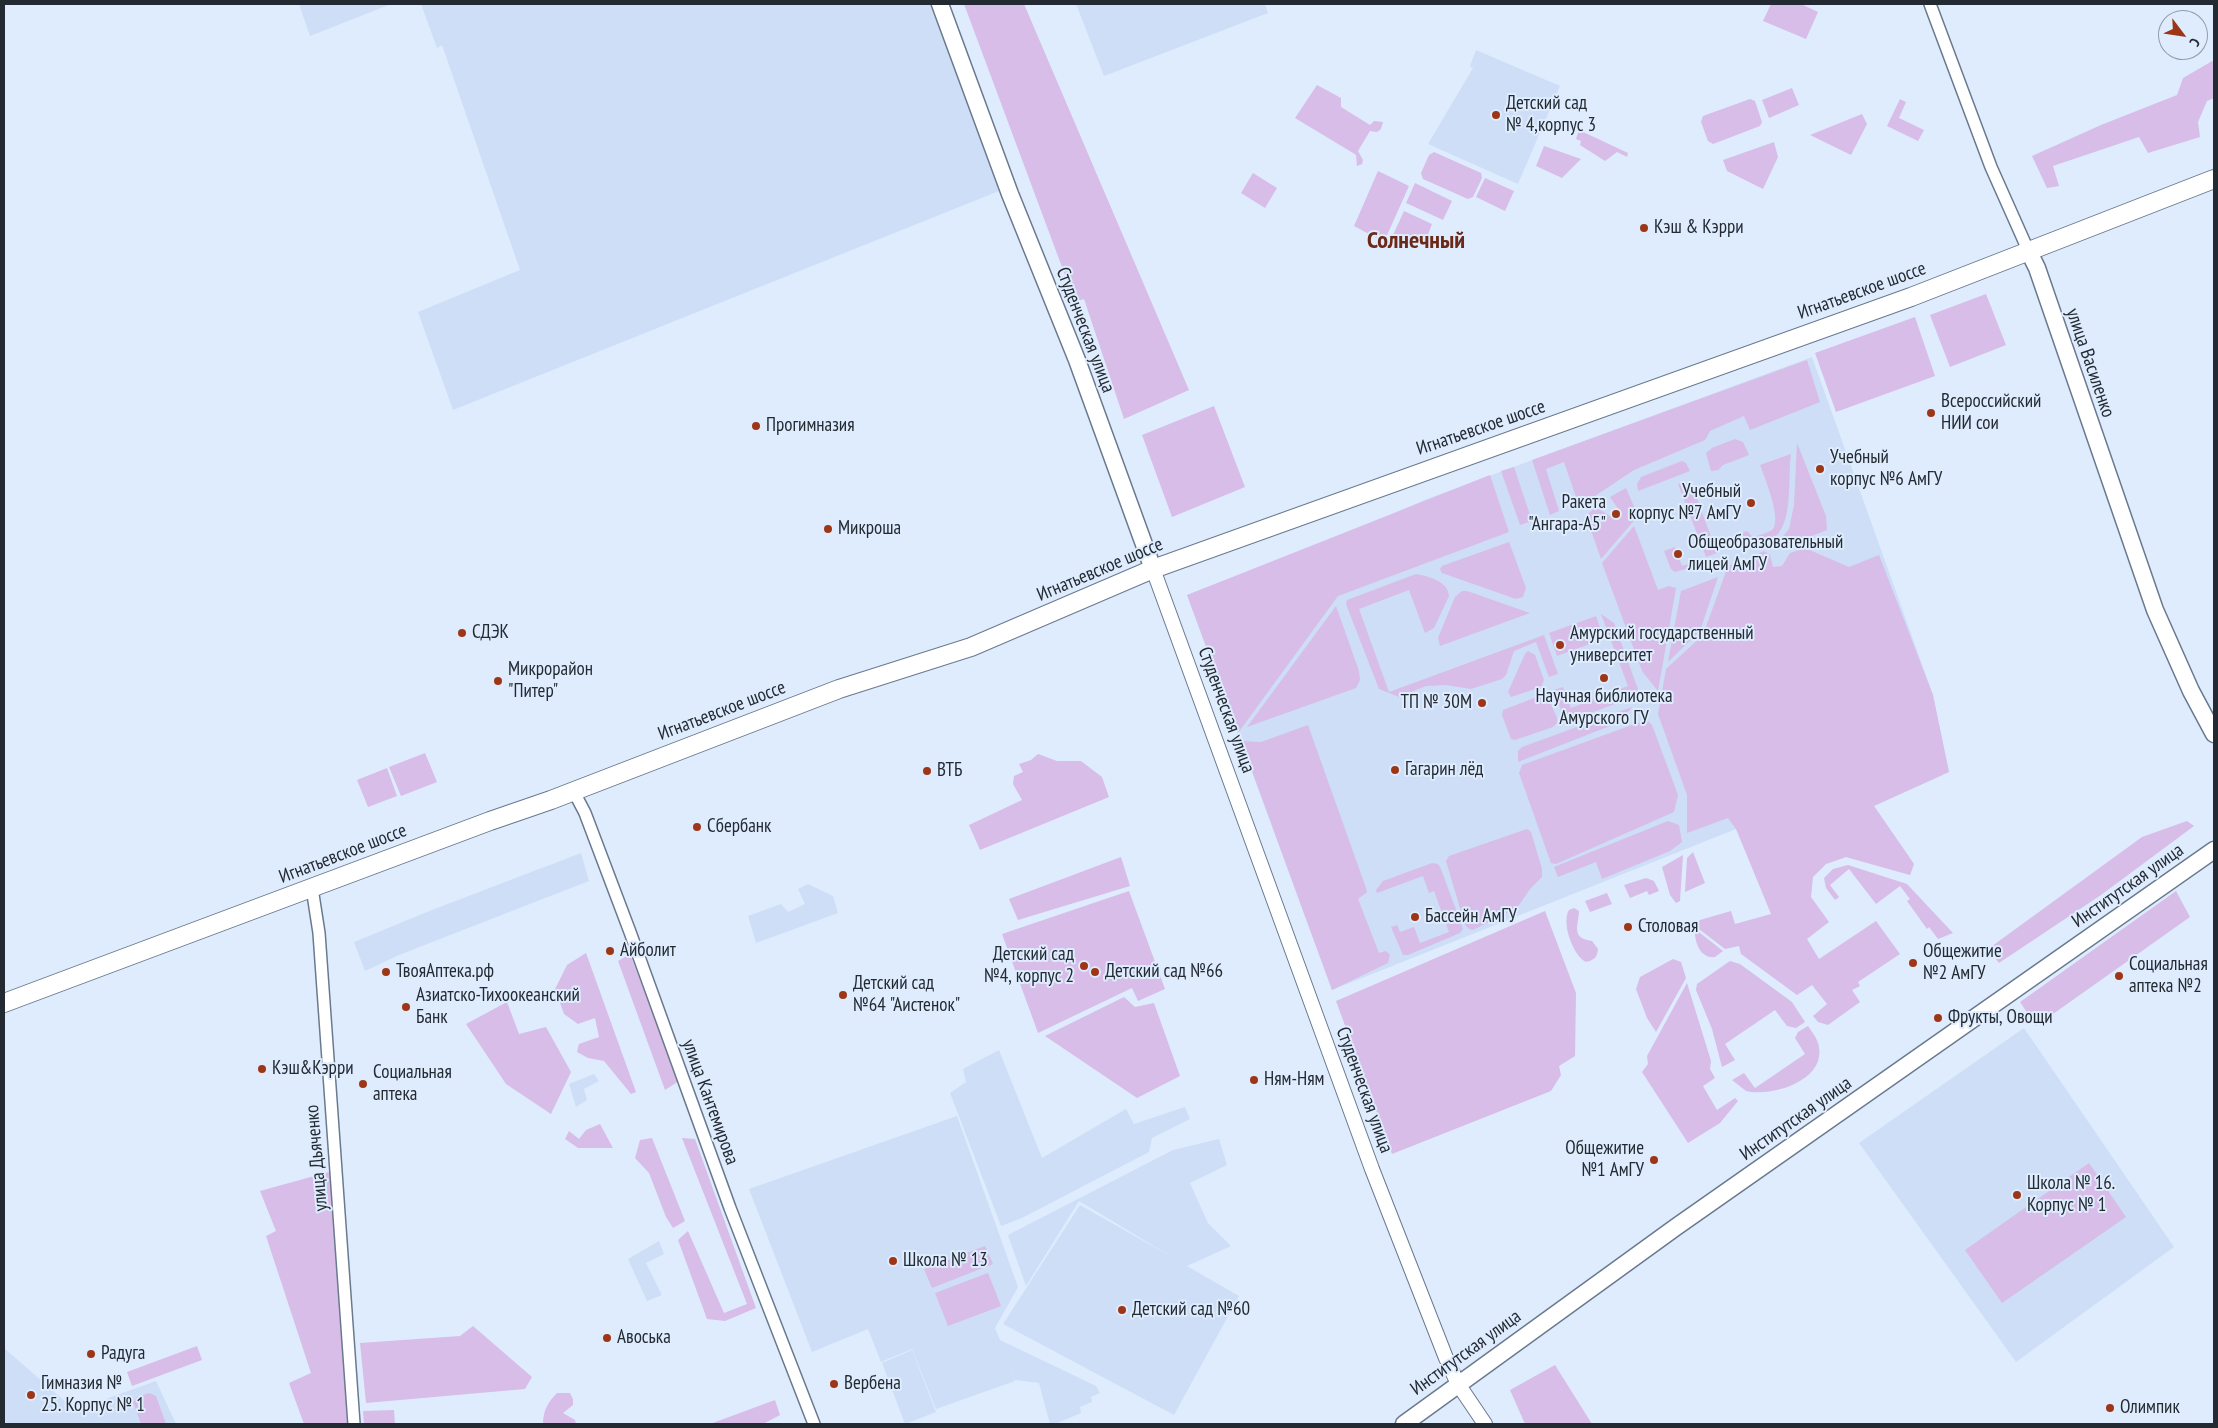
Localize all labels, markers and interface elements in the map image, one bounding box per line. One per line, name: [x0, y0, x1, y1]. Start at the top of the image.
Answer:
north arrow: [2158, 10, 2208, 60]
text: С: [2186, 35, 2204, 50]
place label: Детский сад № 4,корпус 3: [1506, 93, 1596, 137]
marker: Детский сад № 4,корпус 3: [1490, 109, 1502, 121]
place label: Кэш & Кэрри: [1654, 217, 1744, 239]
marker: Кэш & Кэрри: [1638, 222, 1650, 234]
district label: Солнечный: [1367, 227, 1465, 255]
street label: Игнатьевское шоссе: [1795, 257, 1929, 325]
street label: Студенческая улица: [1051, 264, 1119, 396]
street label: улица Василенко: [2061, 305, 2119, 421]
place label: Всероссийский НИИ сои: [1941, 391, 2041, 435]
street label: Игнатьевское шоссе: [1414, 395, 1548, 461]
marker: Всероссийский НИИ сои: [1925, 407, 1937, 419]
place label: Прогимназия: [766, 415, 855, 437]
marker: Прогимназия: [750, 420, 762, 432]
place label: Учебный корпус №6 АмГУ: [1830, 447, 1942, 491]
marker: Учебный корпус №6 АмГУ: [1814, 463, 1826, 475]
place label: Учебный корпус №7 АмГУ: [1629, 481, 1741, 525]
place label: Ракета "Ангара-А5": [1528, 492, 1606, 536]
marker: Учебный корпус №7 АмГУ: [1745, 497, 1757, 509]
marker: Ракета "Ангара-А5": [1610, 508, 1622, 520]
place label: Микроша: [838, 518, 901, 540]
marker: Микроша: [822, 523, 834, 535]
place label: Общеобразовательный лицей АмГУ: [1688, 532, 1843, 576]
street label: Игнатьевское шоссе: [1034, 533, 1166, 607]
marker: Общеобразовательный лицей АмГУ: [1672, 548, 1684, 560]
place label: СДЭК: [472, 622, 509, 644]
place label: Амурский государственный университет: [1570, 623, 1754, 667]
marker: СДЭК: [456, 627, 468, 639]
marker: Амурский государственный университет: [1554, 639, 1566, 651]
street label: Студенческая улица: [1193, 644, 1259, 776]
place label: Микрорайон "Питер": [508, 659, 593, 703]
marker: Научная библиотека Амурского ГУ: [1598, 672, 1610, 684]
marker: Микрорайон "Питер": [492, 675, 504, 687]
street label: Игнатьевское шоссе: [655, 676, 789, 746]
place label: Научная библиотека Амурского ГУ: [1535, 686, 1673, 730]
place label: ТП № 30М: [1401, 692, 1472, 714]
marker: ТП № 30М: [1476, 697, 1488, 709]
place label: Гагарин лёд: [1405, 759, 1483, 781]
place label: ВТБ: [937, 760, 963, 782]
marker: Гагарин лёд: [1389, 764, 1401, 776]
marker: ВТБ: [921, 765, 933, 777]
place label: Сбербанк: [707, 816, 771, 838]
street label: Игнатьевское шоссе: [276, 819, 410, 889]
marker: Сбербанк: [691, 821, 703, 833]
street label: Институтская улица: [2068, 839, 2188, 933]
place label: Бассейн АмГУ: [1425, 906, 1517, 928]
marker: Бассейн АмГУ: [1409, 911, 1421, 923]
place label: Столовая: [1638, 916, 1698, 938]
marker: Столовая: [1622, 921, 1634, 933]
place label: Айболит: [620, 940, 676, 962]
place label: Общежитие №2 АмГУ: [1923, 941, 2002, 985]
place label: Детский сад №4, корпус 2: [984, 944, 1074, 988]
marker: Айболит: [604, 945, 616, 957]
place label: Социальная аптека №2: [2129, 954, 2208, 998]
marker: Общежитие №2 АмГУ: [1907, 957, 1919, 969]
marker: Детский сад №4, корпус 2: [1078, 960, 1090, 972]
place label: ТвояАптека.рф: [396, 961, 494, 983]
place label: Детский сад №66: [1105, 961, 1223, 983]
marker: ТвояАптека.рф: [380, 966, 392, 978]
marker: Детский сад №66: [1089, 966, 1101, 978]
marker: Социальная аптека №2: [2113, 970, 2125, 982]
place label: Детский сад №64 "Аистенок": [853, 973, 960, 1017]
place label: Азиатско-Тихоокеанский Банк: [416, 985, 580, 1029]
marker: Детский сад №64 "Аистенок": [837, 989, 849, 1001]
marker: Азиатско-Тихоокеанский Банк: [400, 1001, 412, 1013]
place label: Фрукты, Овощи: [1948, 1007, 2053, 1029]
marker: Фрукты, Овощи: [1932, 1012, 1944, 1024]
street label: Студенческая улица: [1331, 1024, 1397, 1156]
street label: улица Кантемирова: [677, 1036, 743, 1168]
place label: Кэш&Кэрри: [272, 1058, 353, 1080]
place label: Социальная аптека: [373, 1062, 452, 1106]
marker: Кэш&Кэрри: [256, 1063, 268, 1075]
place label: Ням-Ням: [1264, 1069, 1324, 1091]
street label: Институтская улица: [1736, 1072, 1856, 1166]
marker: Ням-Ням: [1248, 1074, 1260, 1086]
marker: Социальная аптека: [357, 1078, 369, 1090]
street label: улица Дьяченко: [301, 1104, 333, 1212]
place label: Общежитие №1 АмГУ: [1565, 1138, 1644, 1182]
marker: Общежитие №1 АмГУ: [1648, 1154, 1660, 1166]
place label: Школа № 16. Корпус № 1: [2027, 1173, 2115, 1217]
marker: Школа № 16. Корпус № 1: [2011, 1189, 2023, 1201]
place label: Школа № 13: [903, 1250, 988, 1272]
marker: Школа № 13: [887, 1255, 899, 1267]
place label: Детский сад №60: [1132, 1299, 1250, 1321]
marker: Детский сад №60: [1116, 1304, 1128, 1316]
street label: Институтская улица: [1406, 1305, 1526, 1401]
place label: Авоська: [617, 1327, 671, 1349]
marker: Авоська: [601, 1332, 613, 1344]
place label: Радуга: [101, 1343, 145, 1365]
marker: Радуга: [85, 1348, 97, 1360]
place label: Гимназия № 25. Корпус № 1: [41, 1373, 145, 1417]
place label: Вербена: [844, 1373, 901, 1395]
marker: Вербена: [828, 1378, 840, 1390]
marker: Гимназия № 25. Корпус № 1: [25, 1389, 37, 1401]
place label: Олимпик: [2120, 1397, 2180, 1419]
marker: Олимпик: [2104, 1402, 2116, 1414]

